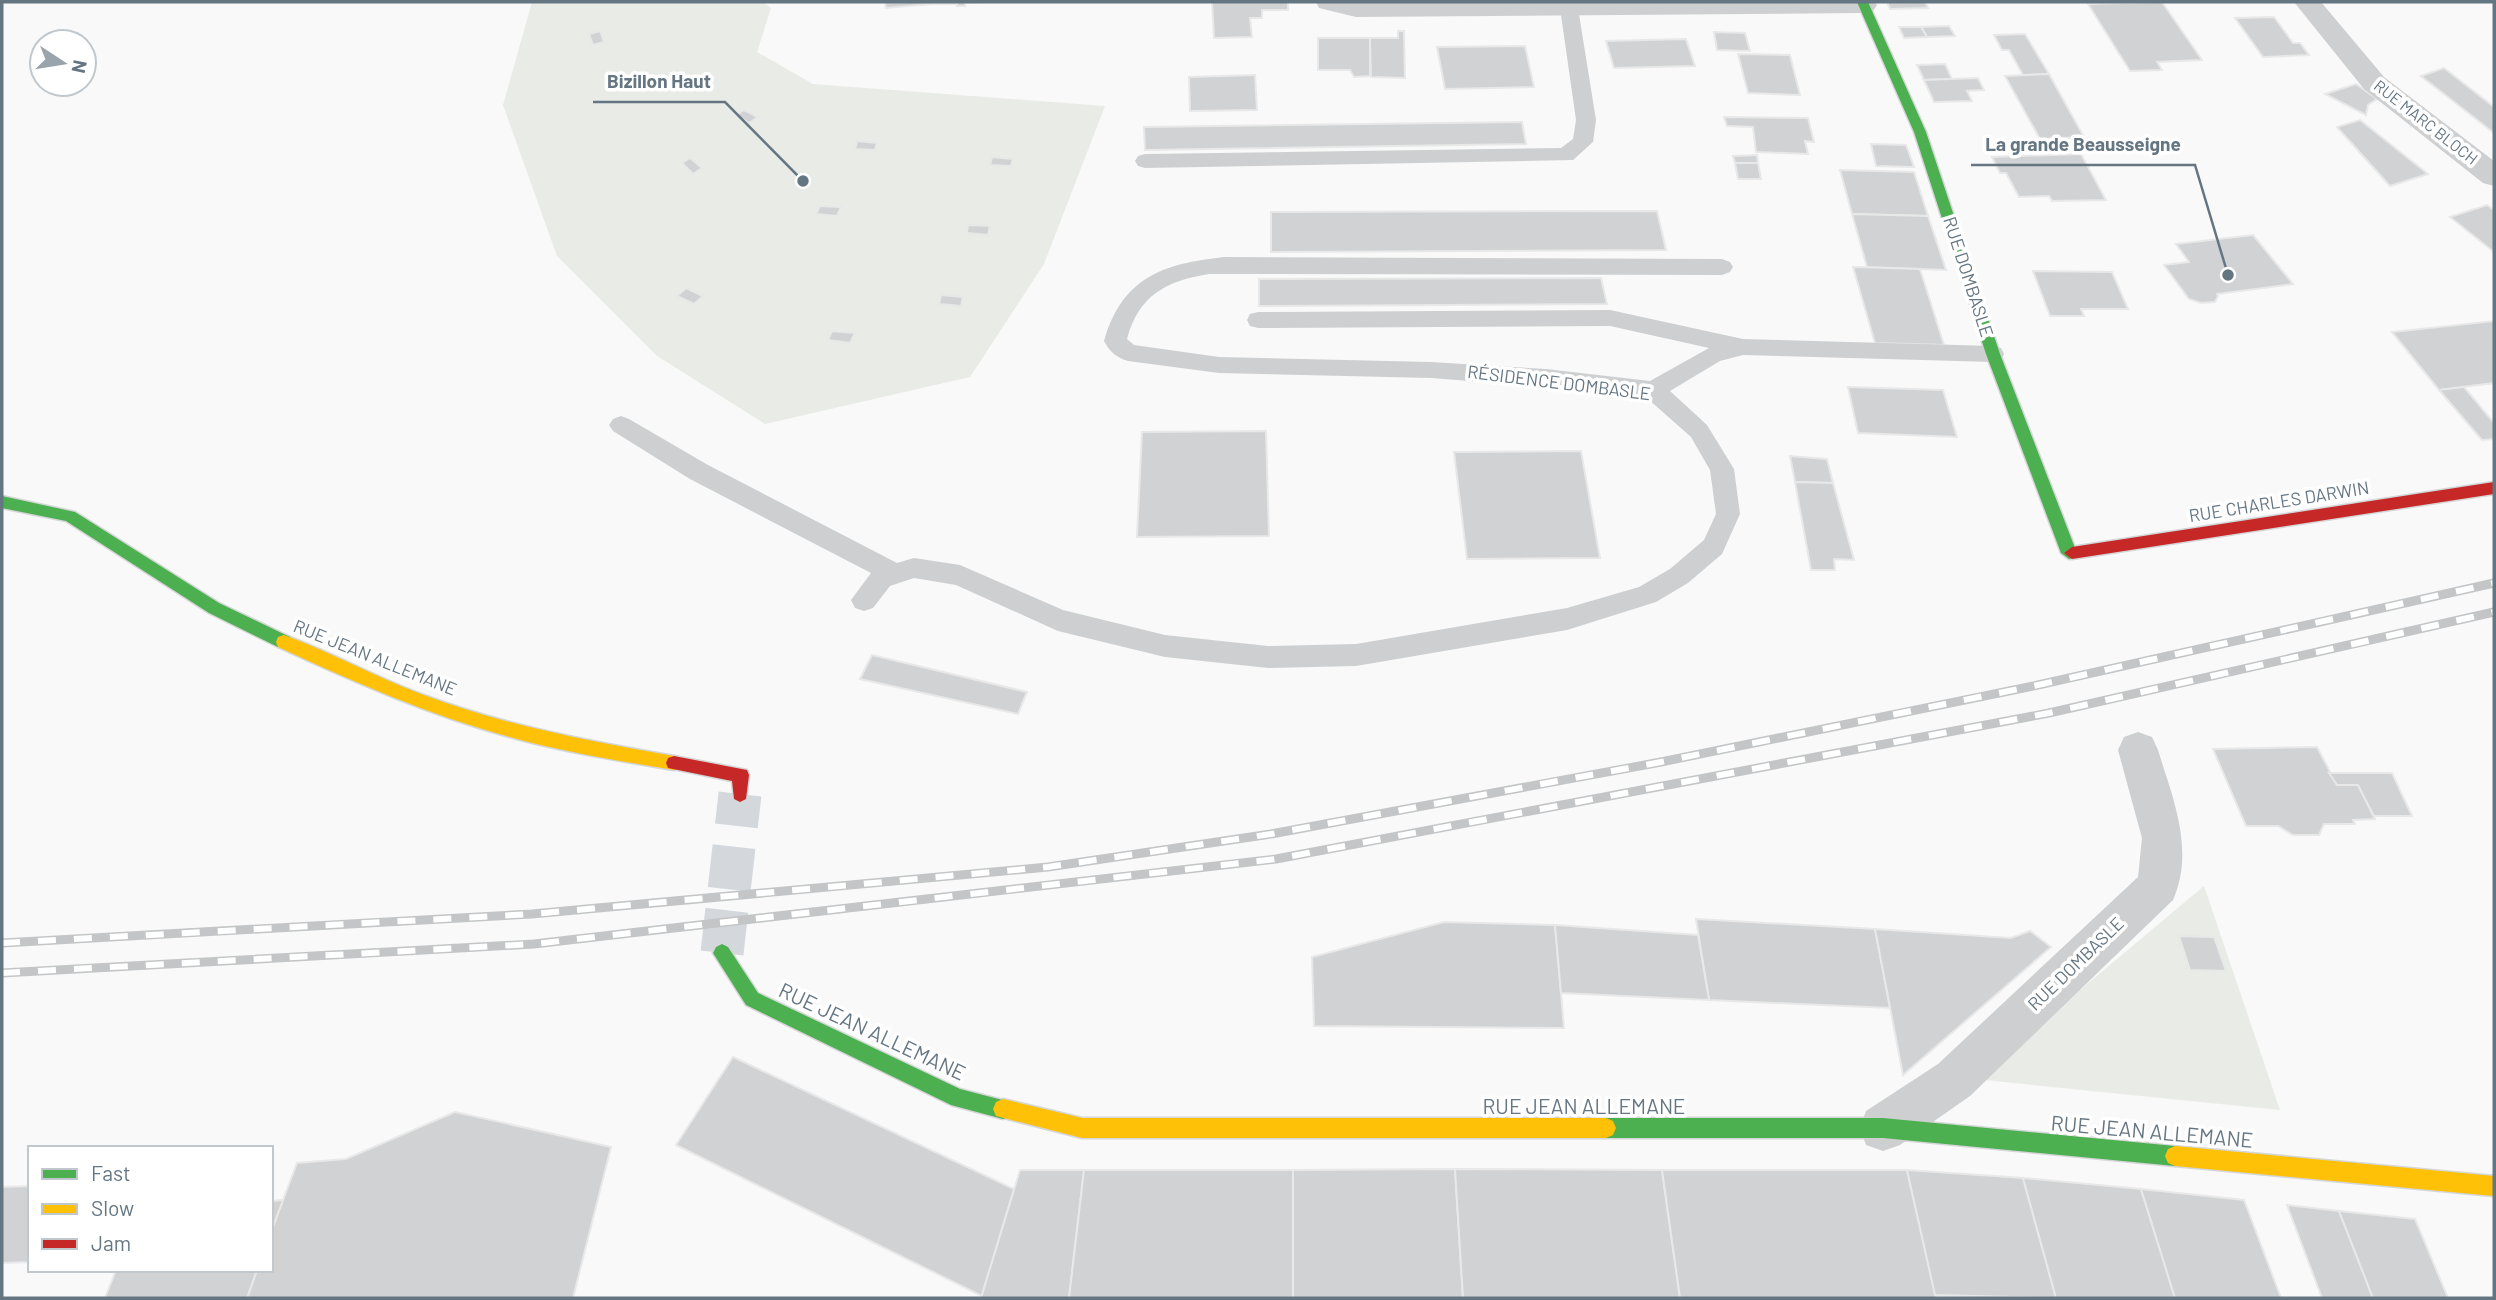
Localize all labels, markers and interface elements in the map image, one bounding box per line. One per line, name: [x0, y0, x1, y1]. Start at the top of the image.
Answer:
north arrow: [28, 28, 98, 98]
text: N: [68, 58, 93, 75]
callout: Bizillon Haut: [593, 62, 725, 102]
text: Bizillon Haut: [607, 69, 711, 92]
street label: RUE MARC BLOCH: [2371, 75, 2482, 168]
callout: La grande Beausseigne: [1971, 125, 2195, 165]
text: La grande Beausseigne: [1985, 132, 2181, 155]
street label: RUE DOMBASLE: [1939, 214, 1999, 340]
street label: RÉSIDENCE DOMBASLE: [1466, 360, 1652, 404]
street label: RUE CHARLES DARWIN: [2187, 476, 2371, 526]
street label: RUE JEAN ALLEMANE: [291, 614, 460, 700]
street label: RUE DOMBASLE: [2023, 912, 2128, 1015]
street label: RUE JEAN ALLEMANE: [775, 976, 970, 1085]
street label: RUE JEAN ALLEMANE: [1482, 1093, 1686, 1118]
street label: RUE JEAN ALLEMANE: [2050, 1109, 2254, 1152]
legend: [28, 1146, 273, 1272]
text: Fast: [91, 1160, 131, 1185]
text: Slow: [91, 1195, 134, 1220]
text: Jam: [91, 1230, 131, 1255]

